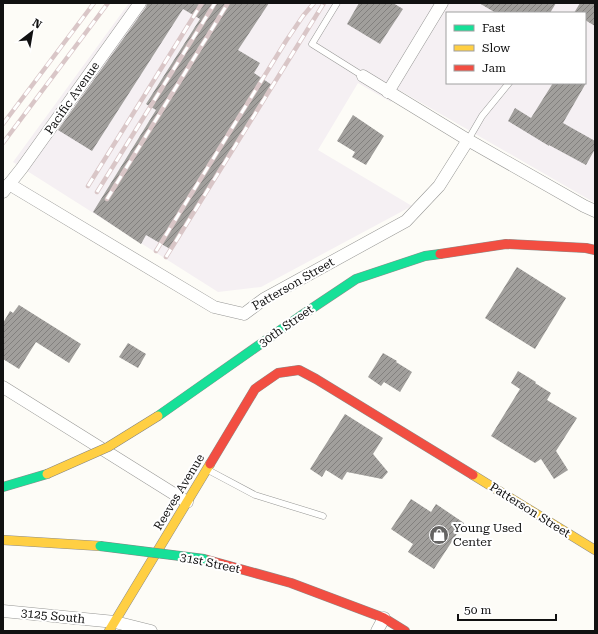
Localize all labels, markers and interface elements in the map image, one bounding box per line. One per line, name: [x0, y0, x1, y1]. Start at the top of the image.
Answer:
north arrow: [12, 12, 52, 52]
legend: [446, 12, 586, 84]
text: N: [30, 16, 44, 32]
text: Fast: [482, 21, 506, 35]
text: Slow: [482, 41, 510, 55]
street label: Pacific Avenue: [42, 59, 102, 137]
text: Jam: [482, 61, 506, 75]
street label: Patterson Street: [249, 255, 337, 313]
street label: 30th Street: [256, 302, 316, 350]
street label: Reeves Avenue: [151, 451, 207, 533]
street label: Patterson Street: [487, 480, 573, 541]
place label: Young Used Center: [453, 521, 522, 549]
shop icon: Young Used Center: [428, 524, 450, 546]
street label: 31st Street: [179, 550, 242, 576]
scale bar: [458, 596, 556, 622]
text: 50 m: [464, 603, 491, 617]
street label: 3125 South: [20, 606, 86, 626]

